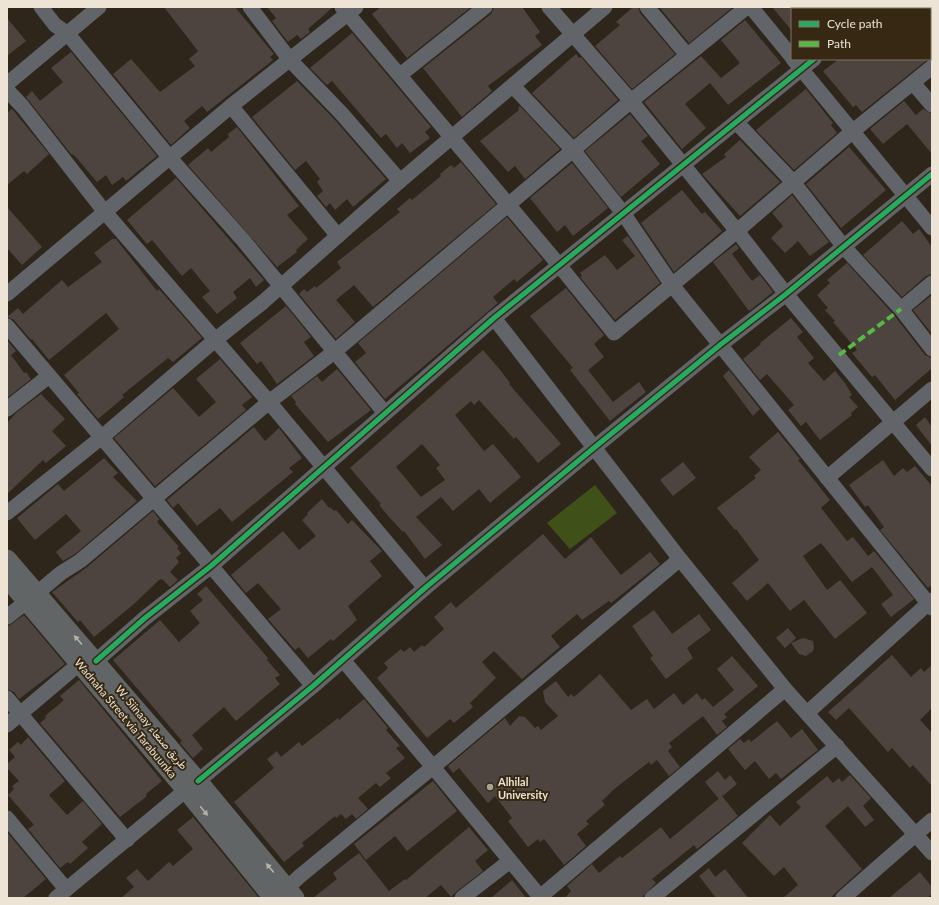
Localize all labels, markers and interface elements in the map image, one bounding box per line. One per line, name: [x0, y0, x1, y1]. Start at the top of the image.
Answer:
legend: [791, 8, 931, 60]
text: Cycle path: [827, 16, 882, 31]
text: Path: [827, 36, 851, 51]
one-way arrow: [74, 636, 83, 645]
street label: Wadnaha Street via Tarabuunka: [72, 656, 180, 780]
street label: W. Siinaay طريق صنعاء: [112, 683, 191, 772]
place label: Alhilal University: [497, 775, 548, 801]
marker: Alhilal University: [485, 782, 495, 792]
one-way arrow: [199, 806, 208, 817]
one-way arrow: [266, 863, 275, 873]

